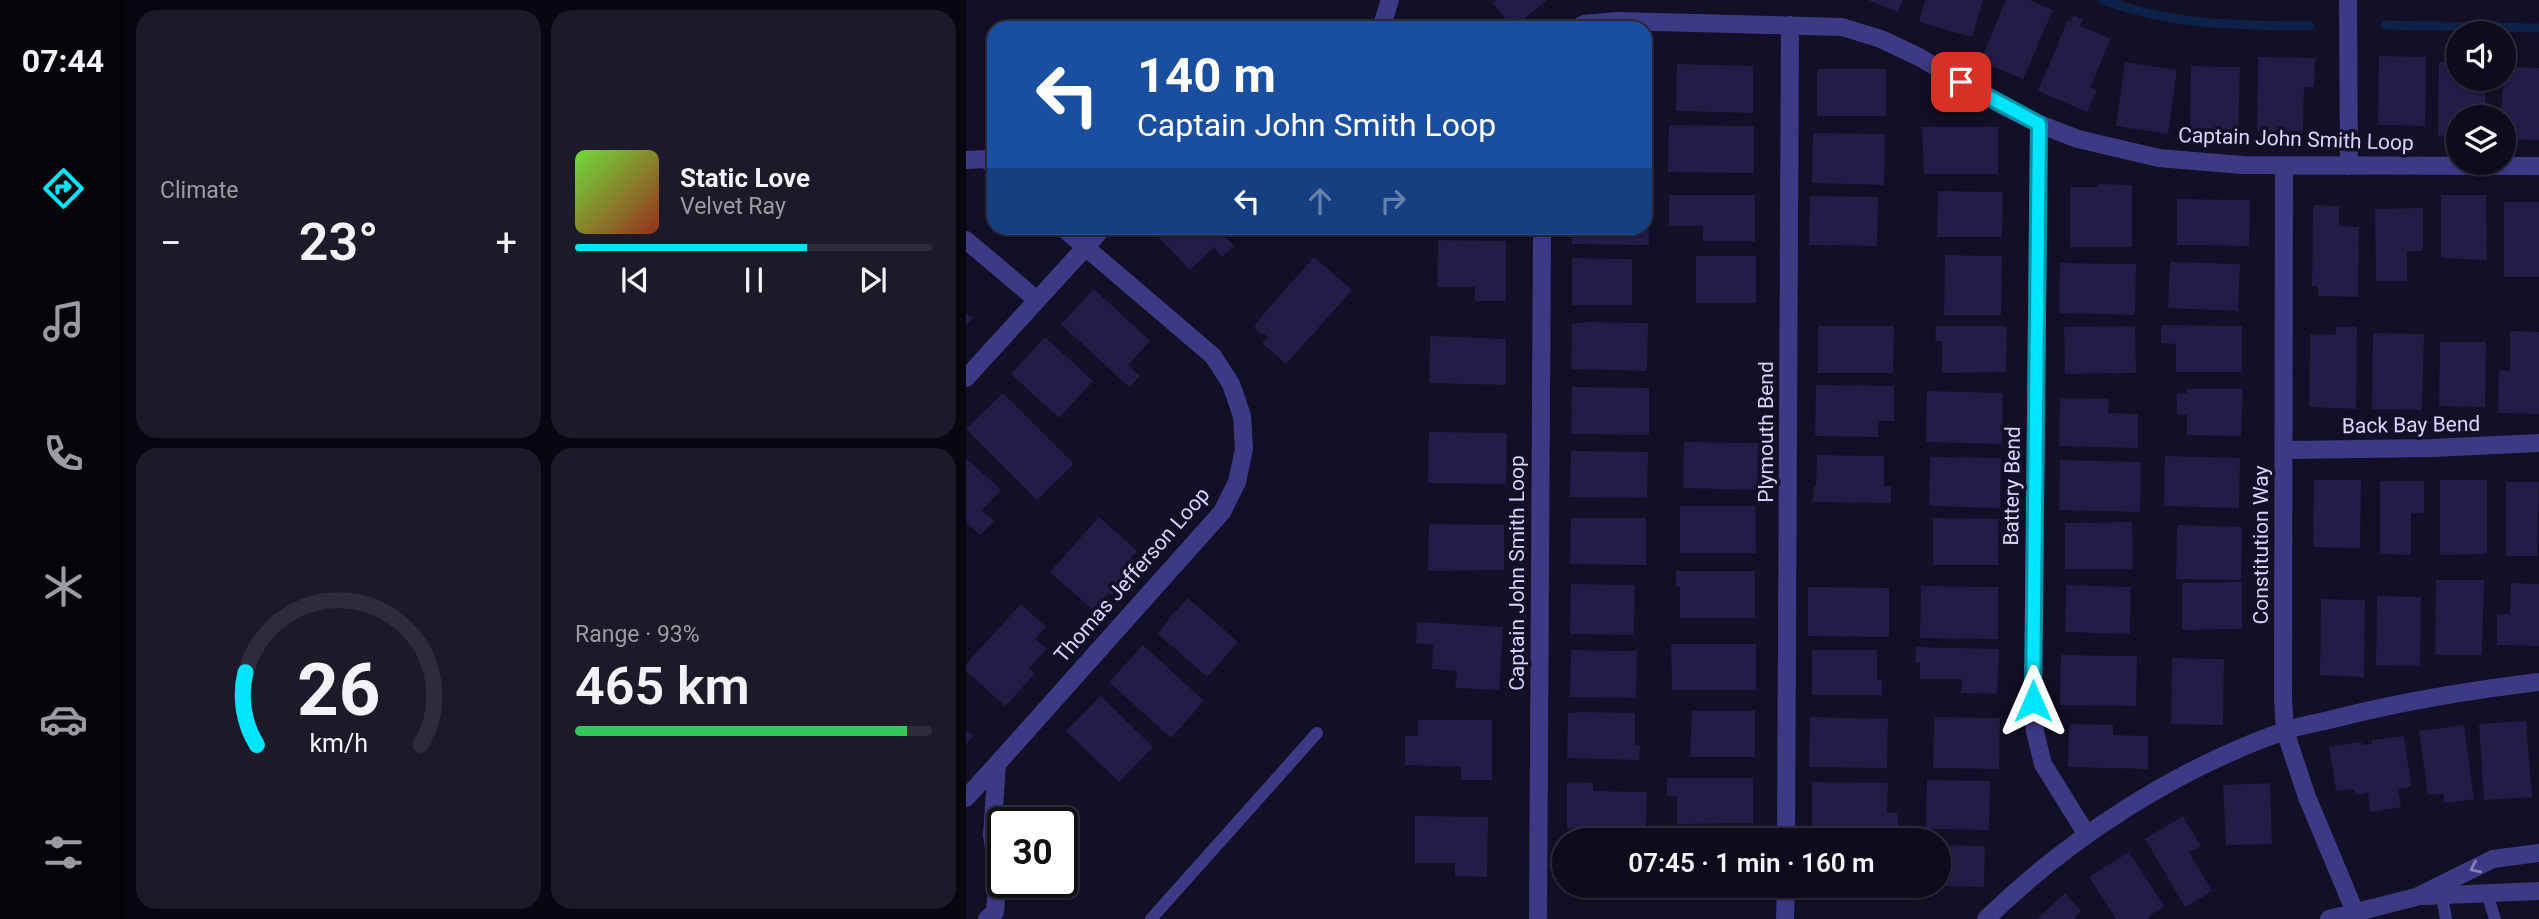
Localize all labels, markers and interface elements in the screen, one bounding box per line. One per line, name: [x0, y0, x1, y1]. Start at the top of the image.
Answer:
map controls: [2446, 21, 2516, 175]
button: sound: [2446, 21, 2516, 91]
text: 07:44: [22, 42, 104, 80]
text: 140 m: [1137, 47, 1276, 104]
icon: left: [1022, 49, 1113, 140]
pin: [1931, 52, 1991, 112]
icon: arrive: [1942, 63, 1980, 101]
button: layers: [2446, 105, 2516, 175]
text: Captain John Smith Loop: [1137, 106, 1496, 144]
street label: Captain John Smith Loop: [2178, 123, 2414, 155]
text: Static Love: [680, 163, 810, 193]
icon: directions: [39, 164, 88, 213]
text: Climate: [160, 177, 239, 204]
icon: left: [1228, 182, 1266, 220]
icon: ahead: [1301, 182, 1339, 220]
icon: right: [1374, 182, 1412, 220]
text: Velvet Ray: [680, 193, 786, 220]
text: 23°: [299, 212, 378, 273]
text: −: [160, 221, 182, 265]
text: +: [495, 221, 517, 265]
icon: previous: [616, 261, 654, 299]
icon: pause: [735, 261, 773, 299]
icon: next: [854, 261, 892, 299]
icon: music: [39, 297, 88, 346]
street label: Plymouth Bend: [1754, 361, 1778, 503]
street label: Back Bay Bend: [2342, 412, 2480, 438]
street label: Battery Bend: [1999, 426, 2025, 546]
icon: phone: [39, 429, 88, 478]
street label: Captain John Smith Loop: [1505, 455, 1529, 691]
street label: Constitution Way: [2249, 466, 2273, 624]
street label: Thomas Jefferson Loop: [1049, 483, 1215, 667]
icon: climate: [39, 562, 88, 611]
text: Range · 93%: [575, 621, 700, 648]
text: 26: [297, 647, 380, 733]
text: 465 km: [575, 656, 750, 717]
position arrow: [1996, 664, 2070, 738]
icon: car: [39, 695, 88, 744]
text: km/h: [309, 728, 368, 757]
speed limit sign: 30: [987, 807, 1078, 898]
icon: filters: [39, 828, 88, 877]
text: 07:45 · 1 min · 160 m: [1628, 848, 1875, 878]
one-way arrow: [2470, 860, 2482, 874]

